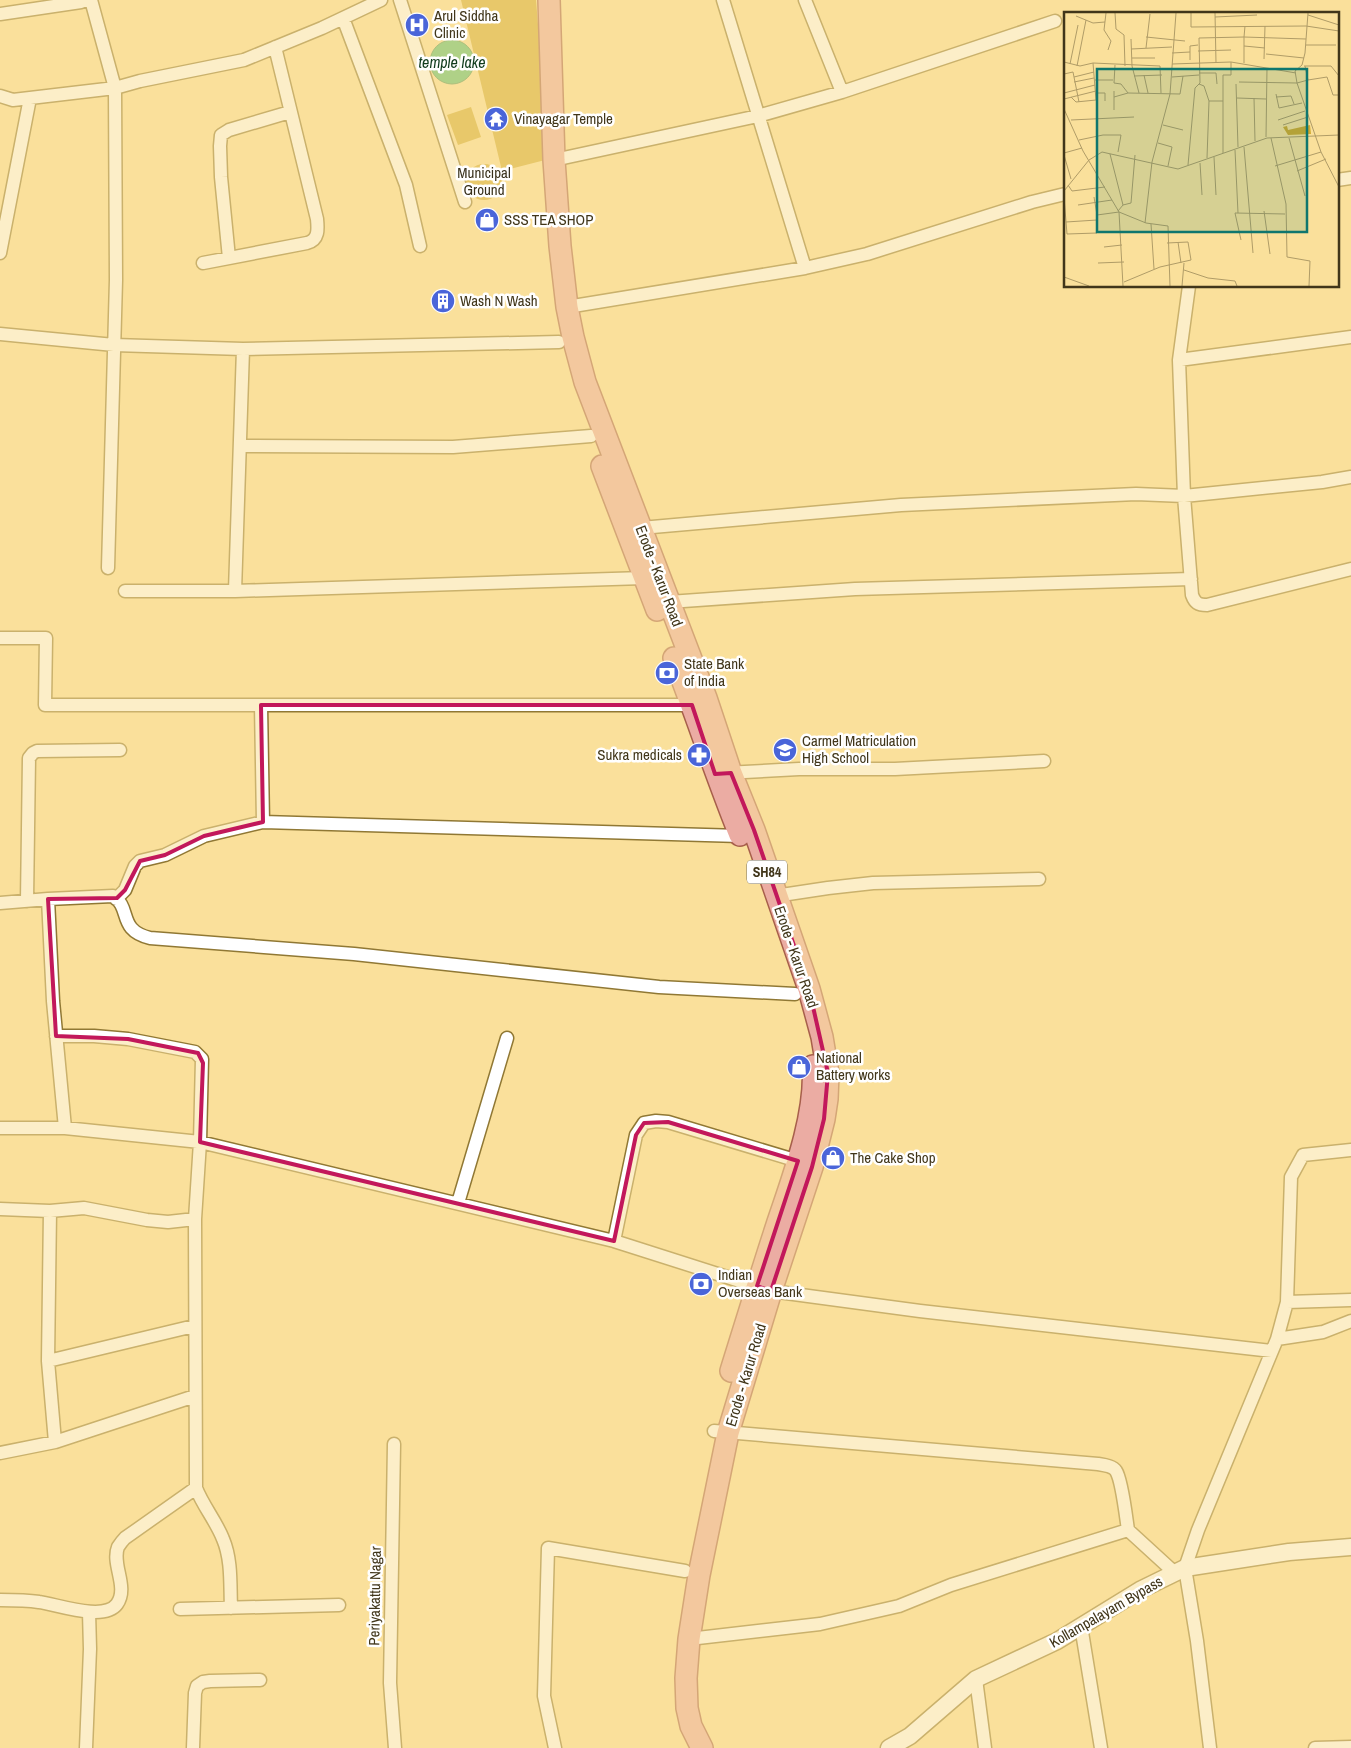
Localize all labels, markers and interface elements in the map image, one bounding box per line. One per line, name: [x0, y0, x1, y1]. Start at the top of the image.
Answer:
place label: Arul Siddha Clinic: [433, 5, 498, 43]
hospital icon: Arul Siddha Clinic: [404, 12, 430, 38]
inset map: [1064, 12, 1338, 288]
water label: temple lake: [418, 51, 486, 73]
temple icon: Vinayagar Temple: [483, 106, 509, 132]
place label: Vinayagar Temple: [514, 108, 613, 129]
park label: Municipal Ground: [457, 162, 511, 200]
shop icon: SSS TEA SHOP: [474, 207, 500, 233]
place label: SSS TEA SHOP: [504, 209, 593, 230]
building icon: Wash N Wash: [430, 288, 456, 314]
place label: Wash N Wash: [460, 290, 538, 311]
street label: Erode - Karur Road: [631, 522, 688, 629]
place label: State Bank of India: [684, 653, 745, 691]
bank icon: State Bank of India: [654, 660, 680, 686]
place label: Carmel Matriculation High School: [802, 730, 916, 768]
school or university icon: Carmel Matriculation High School: [772, 737, 798, 763]
pharmacy icon: Sukra medicals: [686, 742, 712, 768]
place label: Sukra medicals: [597, 744, 682, 765]
road number: SH84: [747, 860, 787, 884]
street label: Erode - Karur Road: [769, 903, 824, 1011]
place label: National Battery works: [816, 1047, 891, 1085]
shop icon: National Battery works: [786, 1054, 812, 1080]
shop icon: The Cake Shop: [820, 1145, 846, 1171]
place label: The Cake Shop: [850, 1147, 936, 1168]
place label: Indian Overseas Bank: [718, 1264, 803, 1302]
bank icon: Indian Overseas Bank: [688, 1271, 714, 1297]
street label: Erode - Karur Road: [720, 1321, 771, 1429]
street label: Periyakattu Nagar: [363, 1546, 386, 1646]
street label: Kollampalayam Bypass: [1045, 1571, 1166, 1653]

